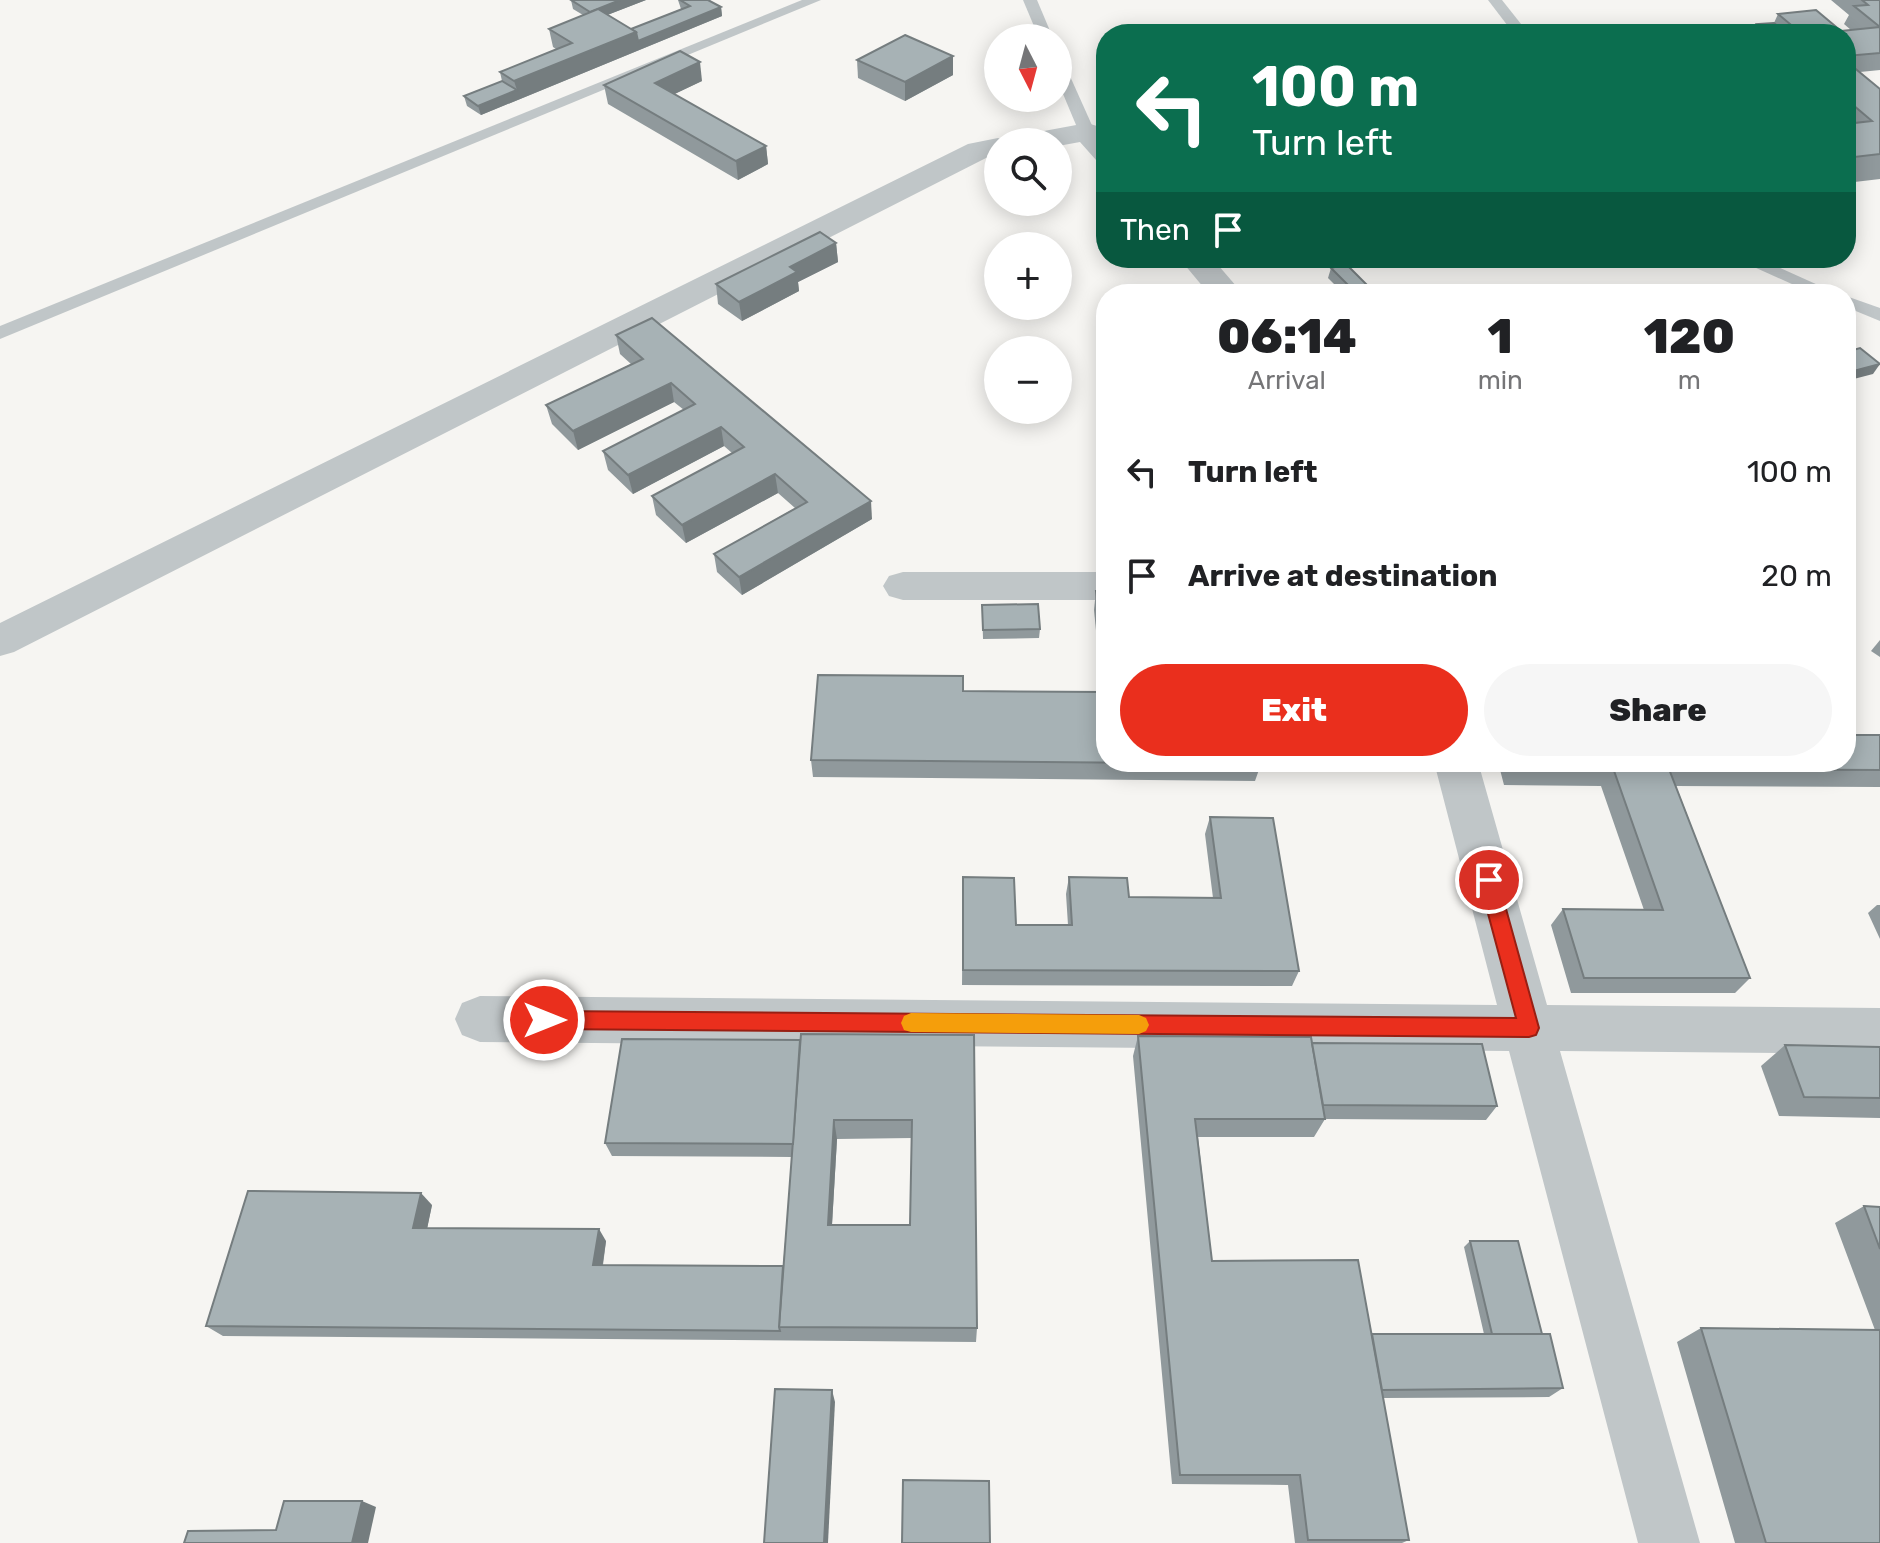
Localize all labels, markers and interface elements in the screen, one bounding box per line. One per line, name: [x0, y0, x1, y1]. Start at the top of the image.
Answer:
north arrow: [984, 24, 1072, 112]
map controls: [984, 24, 1072, 424]
text: 100 m: [1252, 54, 1419, 120]
icon: left: [1120, 56, 1224, 160]
text: Turn left: [1252, 121, 1393, 164]
button: search: [984, 128, 1072, 216]
icon: arrive: [1206, 208, 1250, 252]
text: Then: [1120, 212, 1190, 248]
button: +: [984, 232, 1072, 320]
text: 06:14: [1217, 308, 1357, 365]
text: 1: [1488, 308, 1513, 365]
text: 120: [1644, 308, 1735, 365]
button: −: [984, 336, 1072, 424]
text: Arrival: [1248, 365, 1326, 396]
text: min: [1478, 365, 1523, 396]
text: m: [1678, 365, 1701, 396]
icon: left: [1120, 450, 1164, 494]
text: Turn left: [1188, 454, 1318, 490]
text: 100 m: [1747, 454, 1832, 490]
icon: arrive: [1120, 554, 1164, 598]
text: Arrive at destination: [1188, 558, 1498, 594]
text: 20 m: [1761, 558, 1832, 594]
button: Exit: [1120, 664, 1468, 756]
button: Share: [1484, 664, 1832, 756]
pin: [1455, 846, 1523, 914]
icon: arrive: [1467, 858, 1511, 902]
position arrow: [502, 978, 586, 1062]

